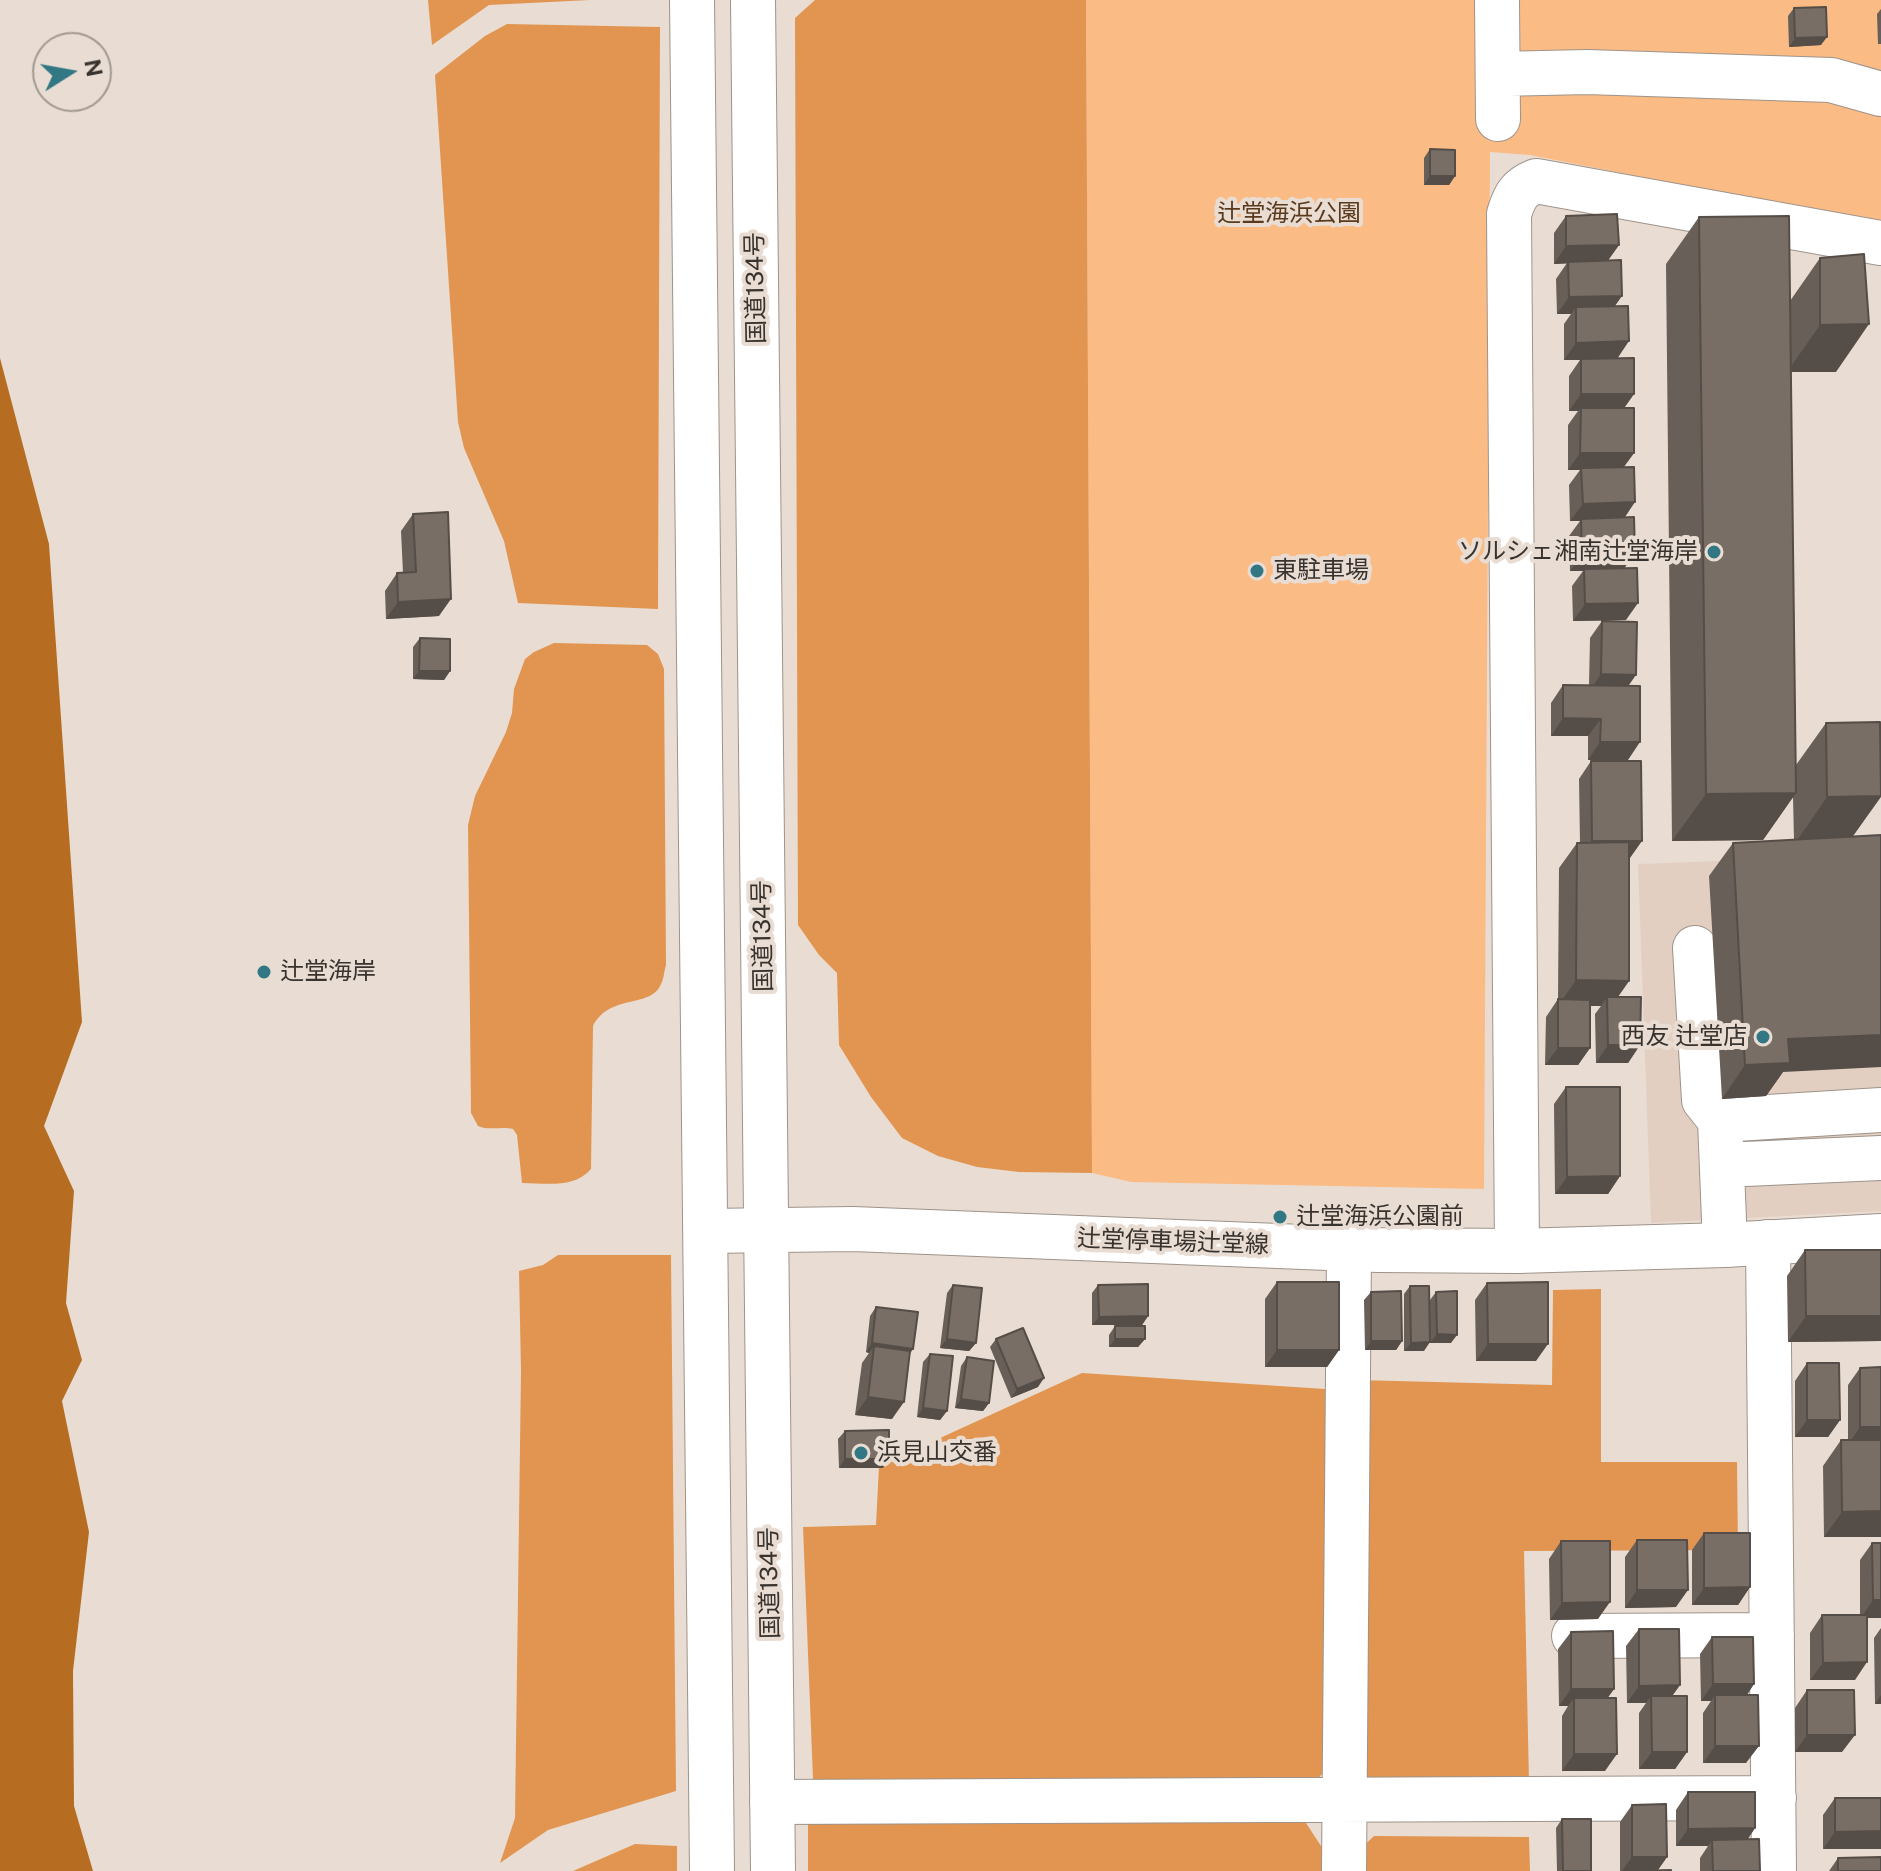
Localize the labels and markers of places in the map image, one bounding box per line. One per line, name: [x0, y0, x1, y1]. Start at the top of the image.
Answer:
place label: ソルシェ湘南辻堂海岸: [1458, 538, 1698, 566]
marker: ソルシェ湘南辻堂海岸: [1705, 543, 1723, 561]
place label: 東駐車場: [1273, 557, 1369, 585]
marker: 東駐車場: [1248, 562, 1266, 580]
place label: 辻堂海岸: [280, 958, 376, 986]
marker: 辻堂海岸: [255, 963, 273, 981]
place label: 西友 辻堂店: [1621, 1023, 1747, 1051]
marker: 西友 辻堂店: [1754, 1028, 1772, 1046]
place label: 辻堂海浜公園前: [1296, 1203, 1464, 1231]
marker: 辻堂海浜公園前: [1271, 1208, 1289, 1226]
place label: 浜見山交番: [877, 1439, 997, 1467]
marker: 浜見山交番: [852, 1444, 870, 1462]

